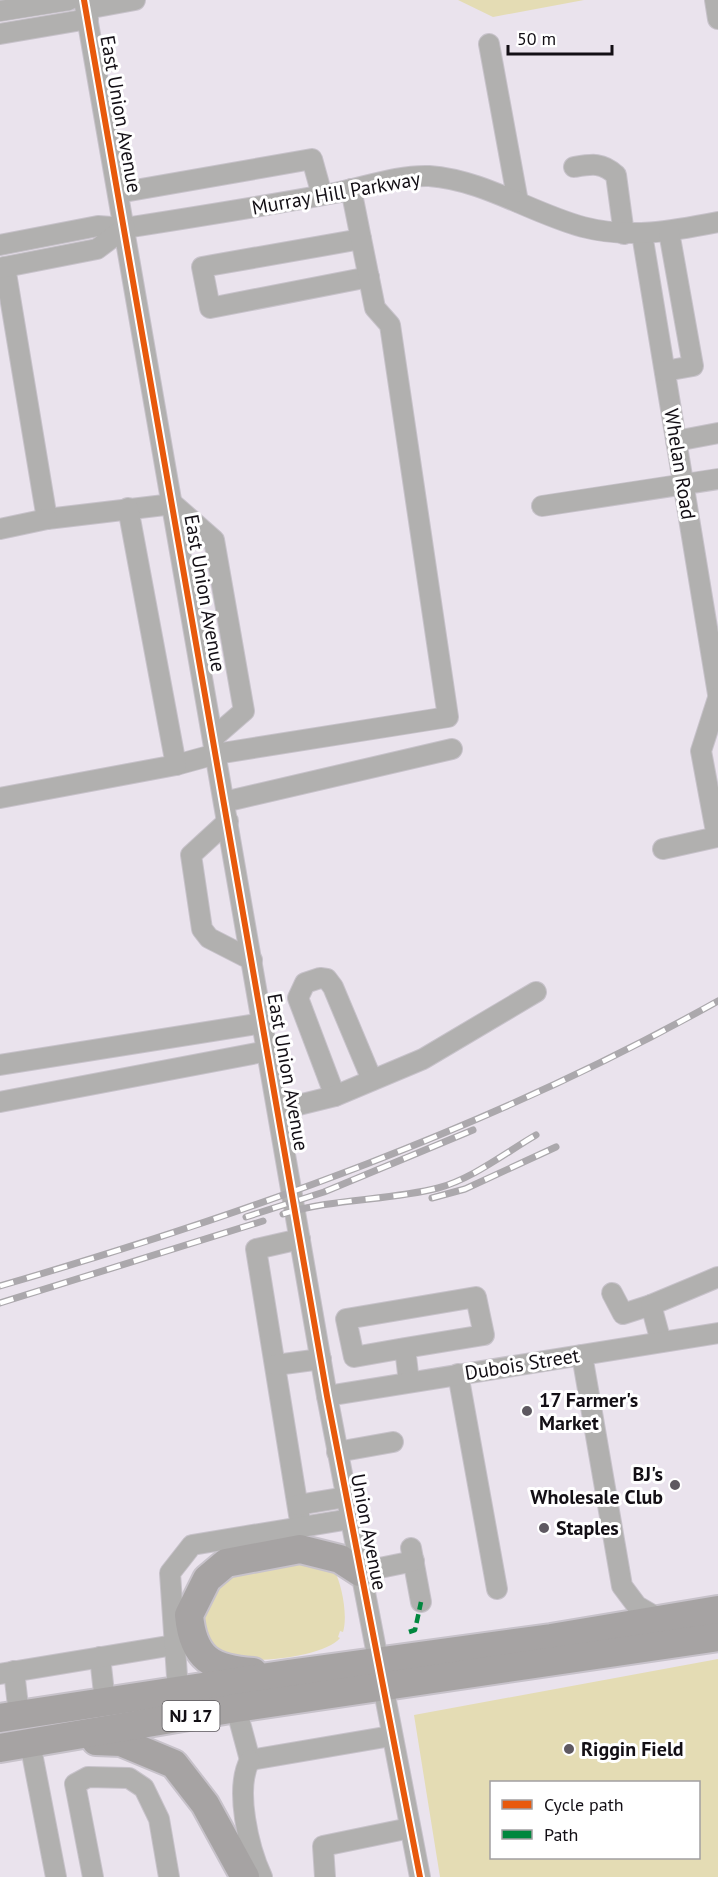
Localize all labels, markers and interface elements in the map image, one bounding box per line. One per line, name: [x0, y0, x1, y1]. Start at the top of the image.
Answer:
scale bar: [508, 18, 612, 56]
text: 50 m: [517, 27, 556, 50]
street label: East Union Avenue: [94, 33, 148, 195]
street label: Murray Hill Parkway: [250, 165, 423, 221]
street label: Whelan Road: [658, 407, 702, 521]
street label: East Union Avenue: [178, 512, 232, 674]
street label: East Union Avenue: [261, 991, 315, 1153]
street label: Dubois Street: [463, 1342, 581, 1386]
place label: 17 Farmer's Market: [539, 1387, 638, 1436]
marker: 17 Farmer's Market: [520, 1404, 534, 1418]
place label: BJ's Wholesale Club: [530, 1461, 663, 1510]
street label: Union Avenue: [345, 1472, 393, 1592]
marker: BJ's Wholesale Club: [668, 1478, 682, 1492]
place label: Staples: [556, 1515, 619, 1541]
marker: Staples: [537, 1521, 551, 1535]
road number: NJ 17: [162, 1701, 219, 1731]
place label: Riggin Field: [581, 1736, 684, 1762]
marker: Riggin Field: [562, 1742, 576, 1756]
legend: [490, 1781, 700, 1859]
text: Cycle path: [544, 1793, 624, 1816]
text: Path: [544, 1823, 578, 1846]

